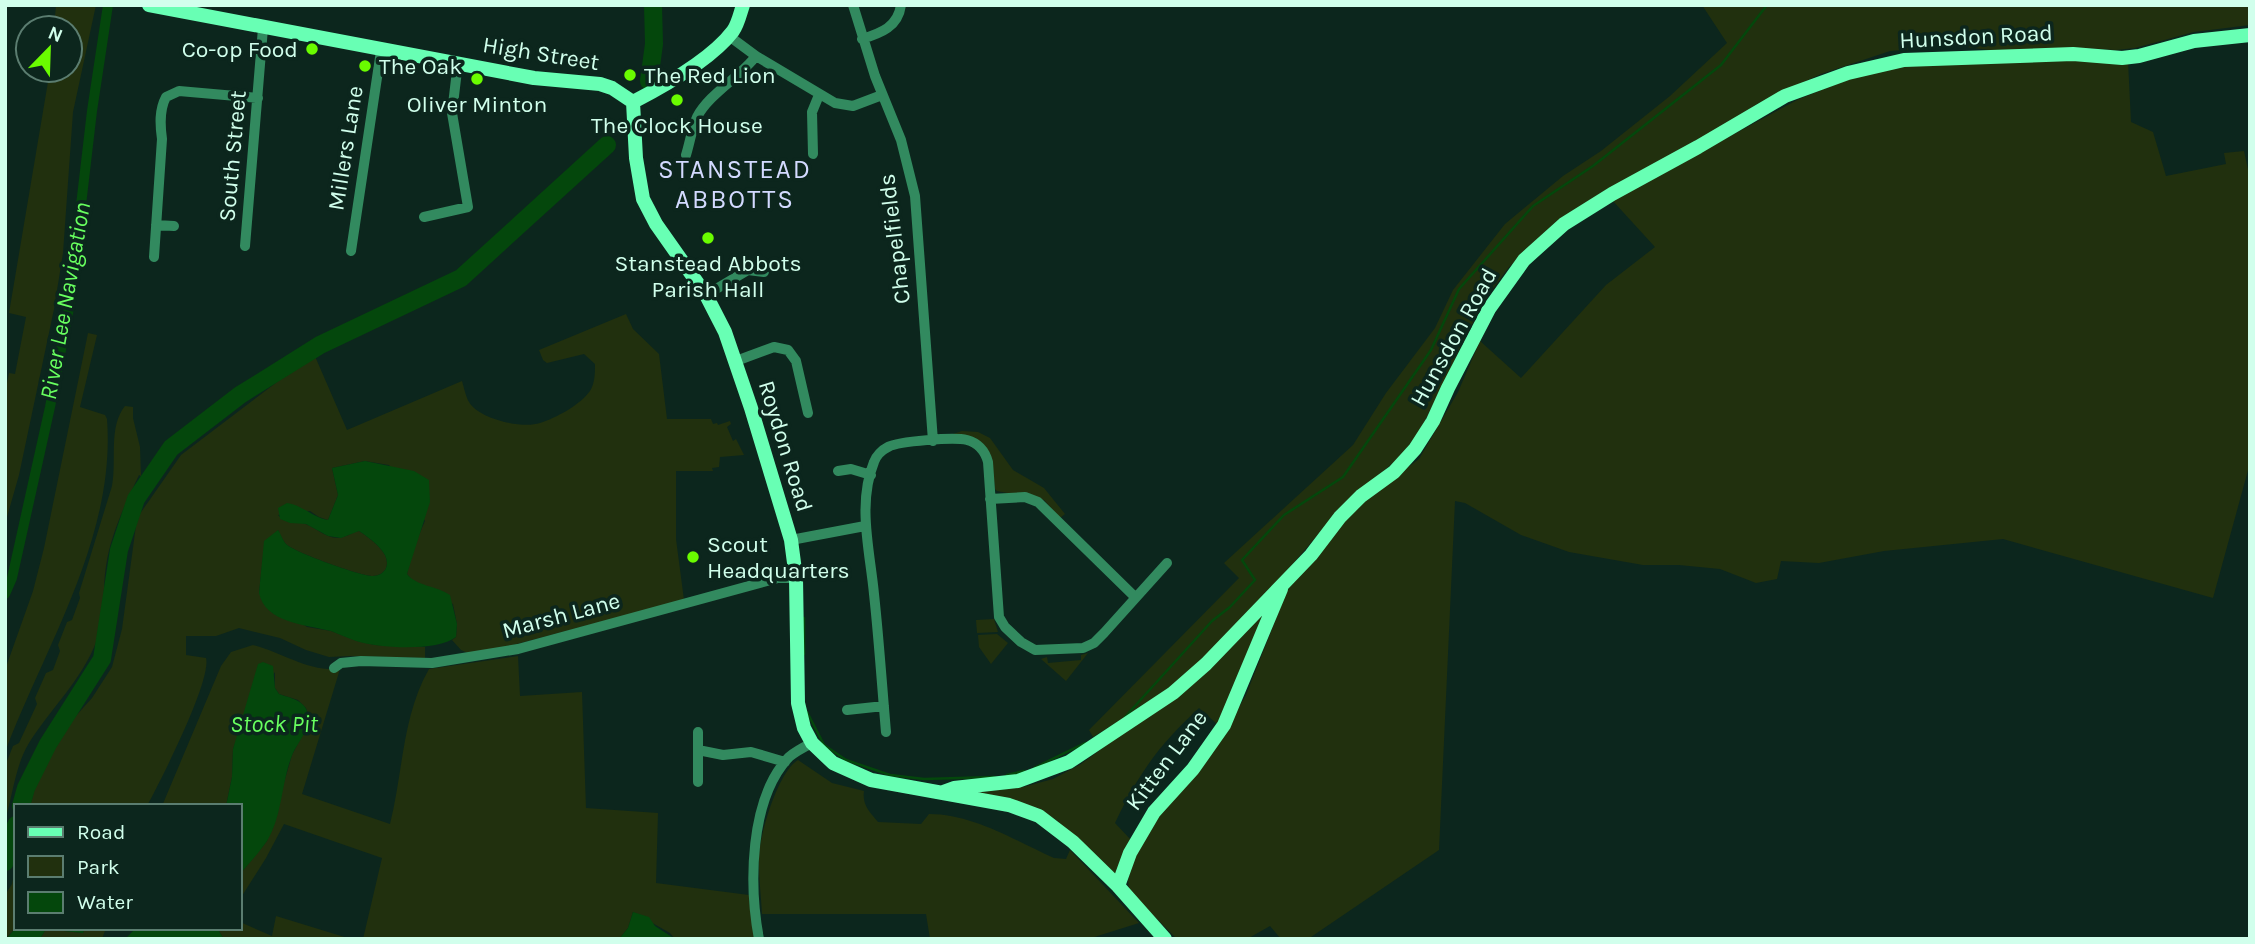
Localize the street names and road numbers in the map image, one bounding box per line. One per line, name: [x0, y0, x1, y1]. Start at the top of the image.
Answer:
street label: Hunsdon Road: [1899, 19, 2054, 54]
street label: High Street: [481, 31, 601, 76]
street label: Millers Lane: [322, 84, 369, 212]
street label: South Street: [213, 89, 252, 223]
street label: Chapelfields: [873, 172, 916, 306]
street label: Hunsdon Road: [1404, 263, 1503, 411]
street label: Roydon Road: [753, 377, 818, 515]
street label: Marsh Lane: [499, 587, 623, 644]
street label: Kitten Lane: [1120, 705, 1213, 816]

